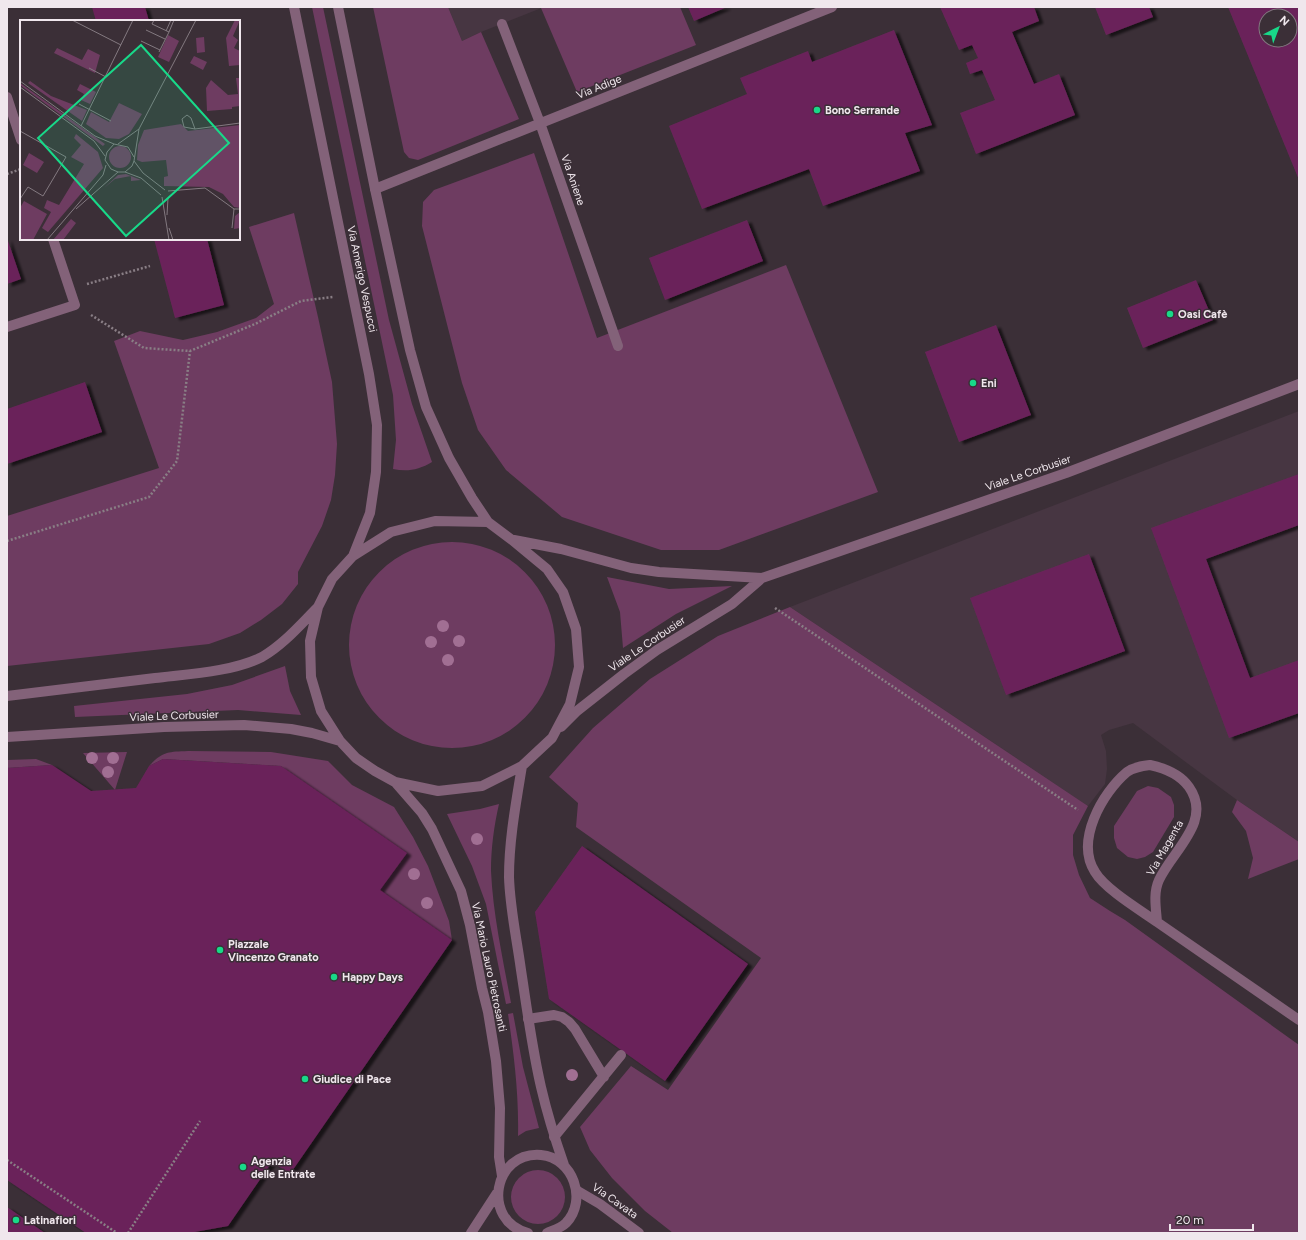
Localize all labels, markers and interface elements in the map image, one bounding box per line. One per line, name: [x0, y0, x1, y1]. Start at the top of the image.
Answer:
north arrow: [1258, 8, 1298, 48]
text: N: [1277, 13, 1292, 29]
inset map: [20, 20, 240, 240]
street label: Via Adige: [575, 72, 623, 102]
place label: Bono Serrande: [825, 104, 899, 117]
marker: Bono Serrande: [812, 105, 822, 115]
street label: Via Aniene: [558, 153, 588, 207]
street label: Via Amerigo Vespucci: [344, 225, 380, 333]
place label: Oasi Cafè: [1178, 308, 1227, 321]
marker: Oasi Cafè: [1165, 309, 1175, 319]
place label: Eni: [981, 377, 997, 390]
marker: Eni: [968, 378, 978, 388]
street label: Viale Le Corbusier: [984, 452, 1073, 494]
street label: Viale Le Corbusier: [606, 613, 688, 674]
street label: Viale Le Corbusier: [129, 708, 219, 724]
street label: Via Magenta: [1144, 818, 1186, 878]
street label: Via Mario Lauro Pietrosanti: [469, 901, 509, 1033]
place label: Piazzale Vincenzo Granato: [228, 938, 319, 964]
marker: Piazzale Vincenzo Granato: [215, 945, 225, 955]
place label: Happy Days: [342, 971, 403, 984]
marker: Happy Days: [329, 972, 339, 982]
place label: Giudice di Pace: [313, 1073, 391, 1086]
marker: Giudice di Pace: [300, 1074, 310, 1084]
place label: Agenzia delle Entrate: [251, 1155, 315, 1181]
marker: Agenzia delle Entrate: [238, 1162, 248, 1172]
street label: Via Cavata: [590, 1181, 640, 1221]
scale bar: [1170, 1206, 1253, 1232]
text: 20 m: [1176, 1213, 1204, 1227]
place label: Latinafiori: [24, 1214, 76, 1227]
marker: Latinafiori: [11, 1215, 21, 1225]

